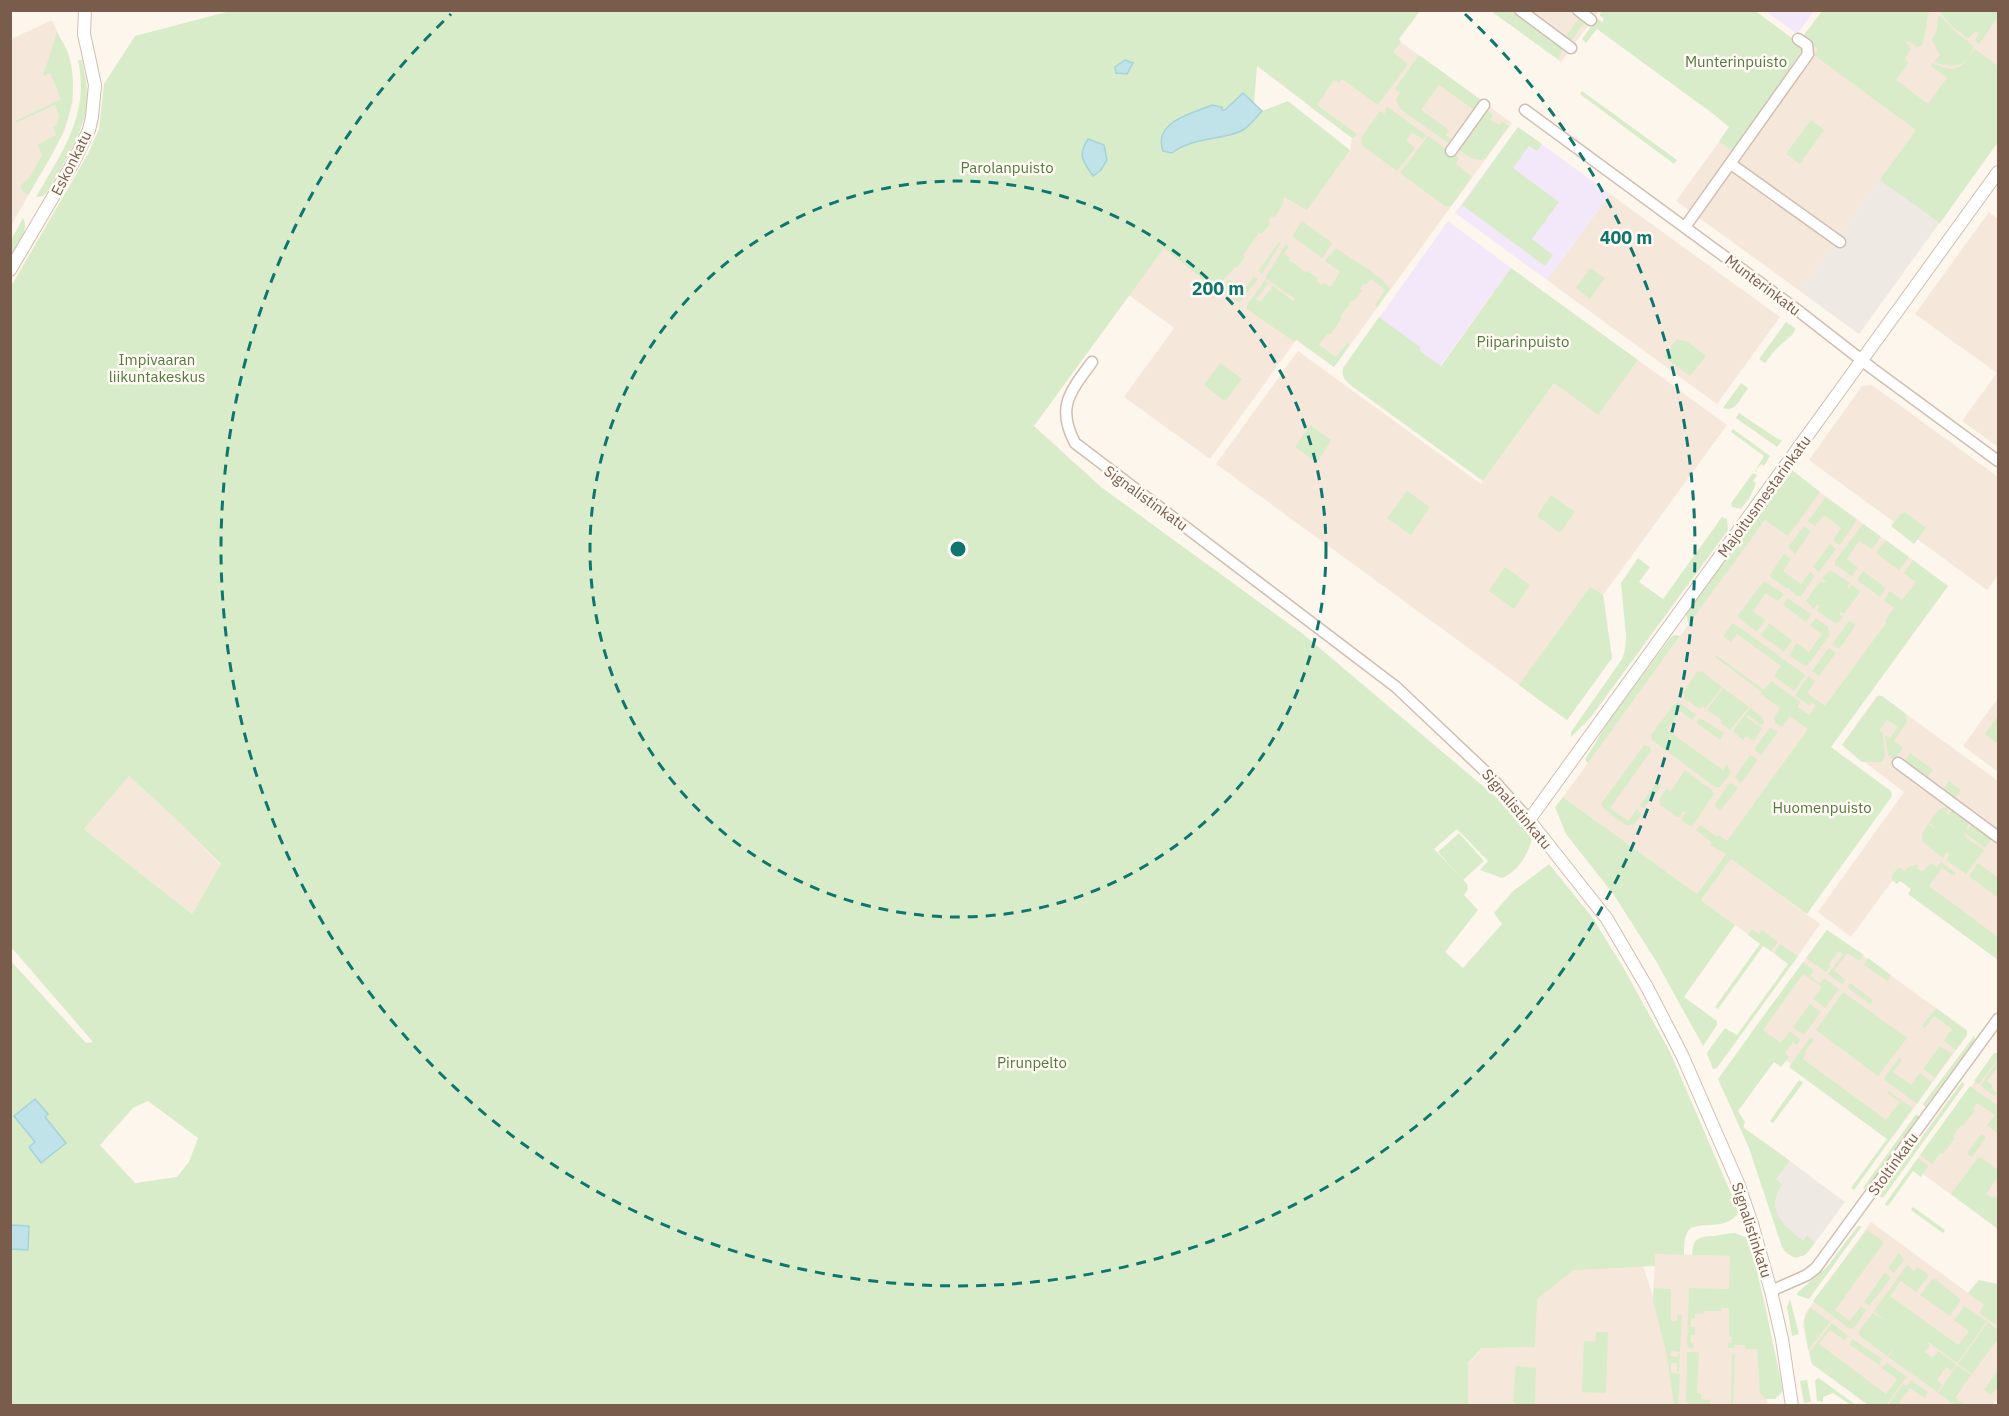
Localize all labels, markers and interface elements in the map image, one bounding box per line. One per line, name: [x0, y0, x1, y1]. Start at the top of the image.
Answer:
park label: Munterinpuisto: [1685, 52, 1787, 71]
street label: Eskonkatu: [47, 127, 95, 199]
park label: Parolanpuisto: [960, 158, 1054, 177]
text: 400 m: [1600, 226, 1652, 249]
street label: Munterinkatu: [1721, 250, 1805, 320]
text: 200 m: [1192, 277, 1244, 300]
park label: Piiparinpuisto: [1477, 332, 1569, 351]
park label: Impivaaran liikuntakeskus: [109, 350, 205, 386]
street label: Majoitusmestarinkatu: [1713, 431, 1815, 561]
street label: Signalistinkatu: [1100, 461, 1192, 535]
centre of rings: [948, 539, 968, 559]
street label: Signalistinkatu: [1478, 765, 1556, 853]
park label: Huomenpuisto: [1772, 798, 1872, 817]
park label: Pirunpelto: [997, 1053, 1067, 1072]
street label: Stoltinkatu: [1864, 1129, 1922, 1199]
street label: Signalistinkatu: [1728, 1180, 1776, 1280]

